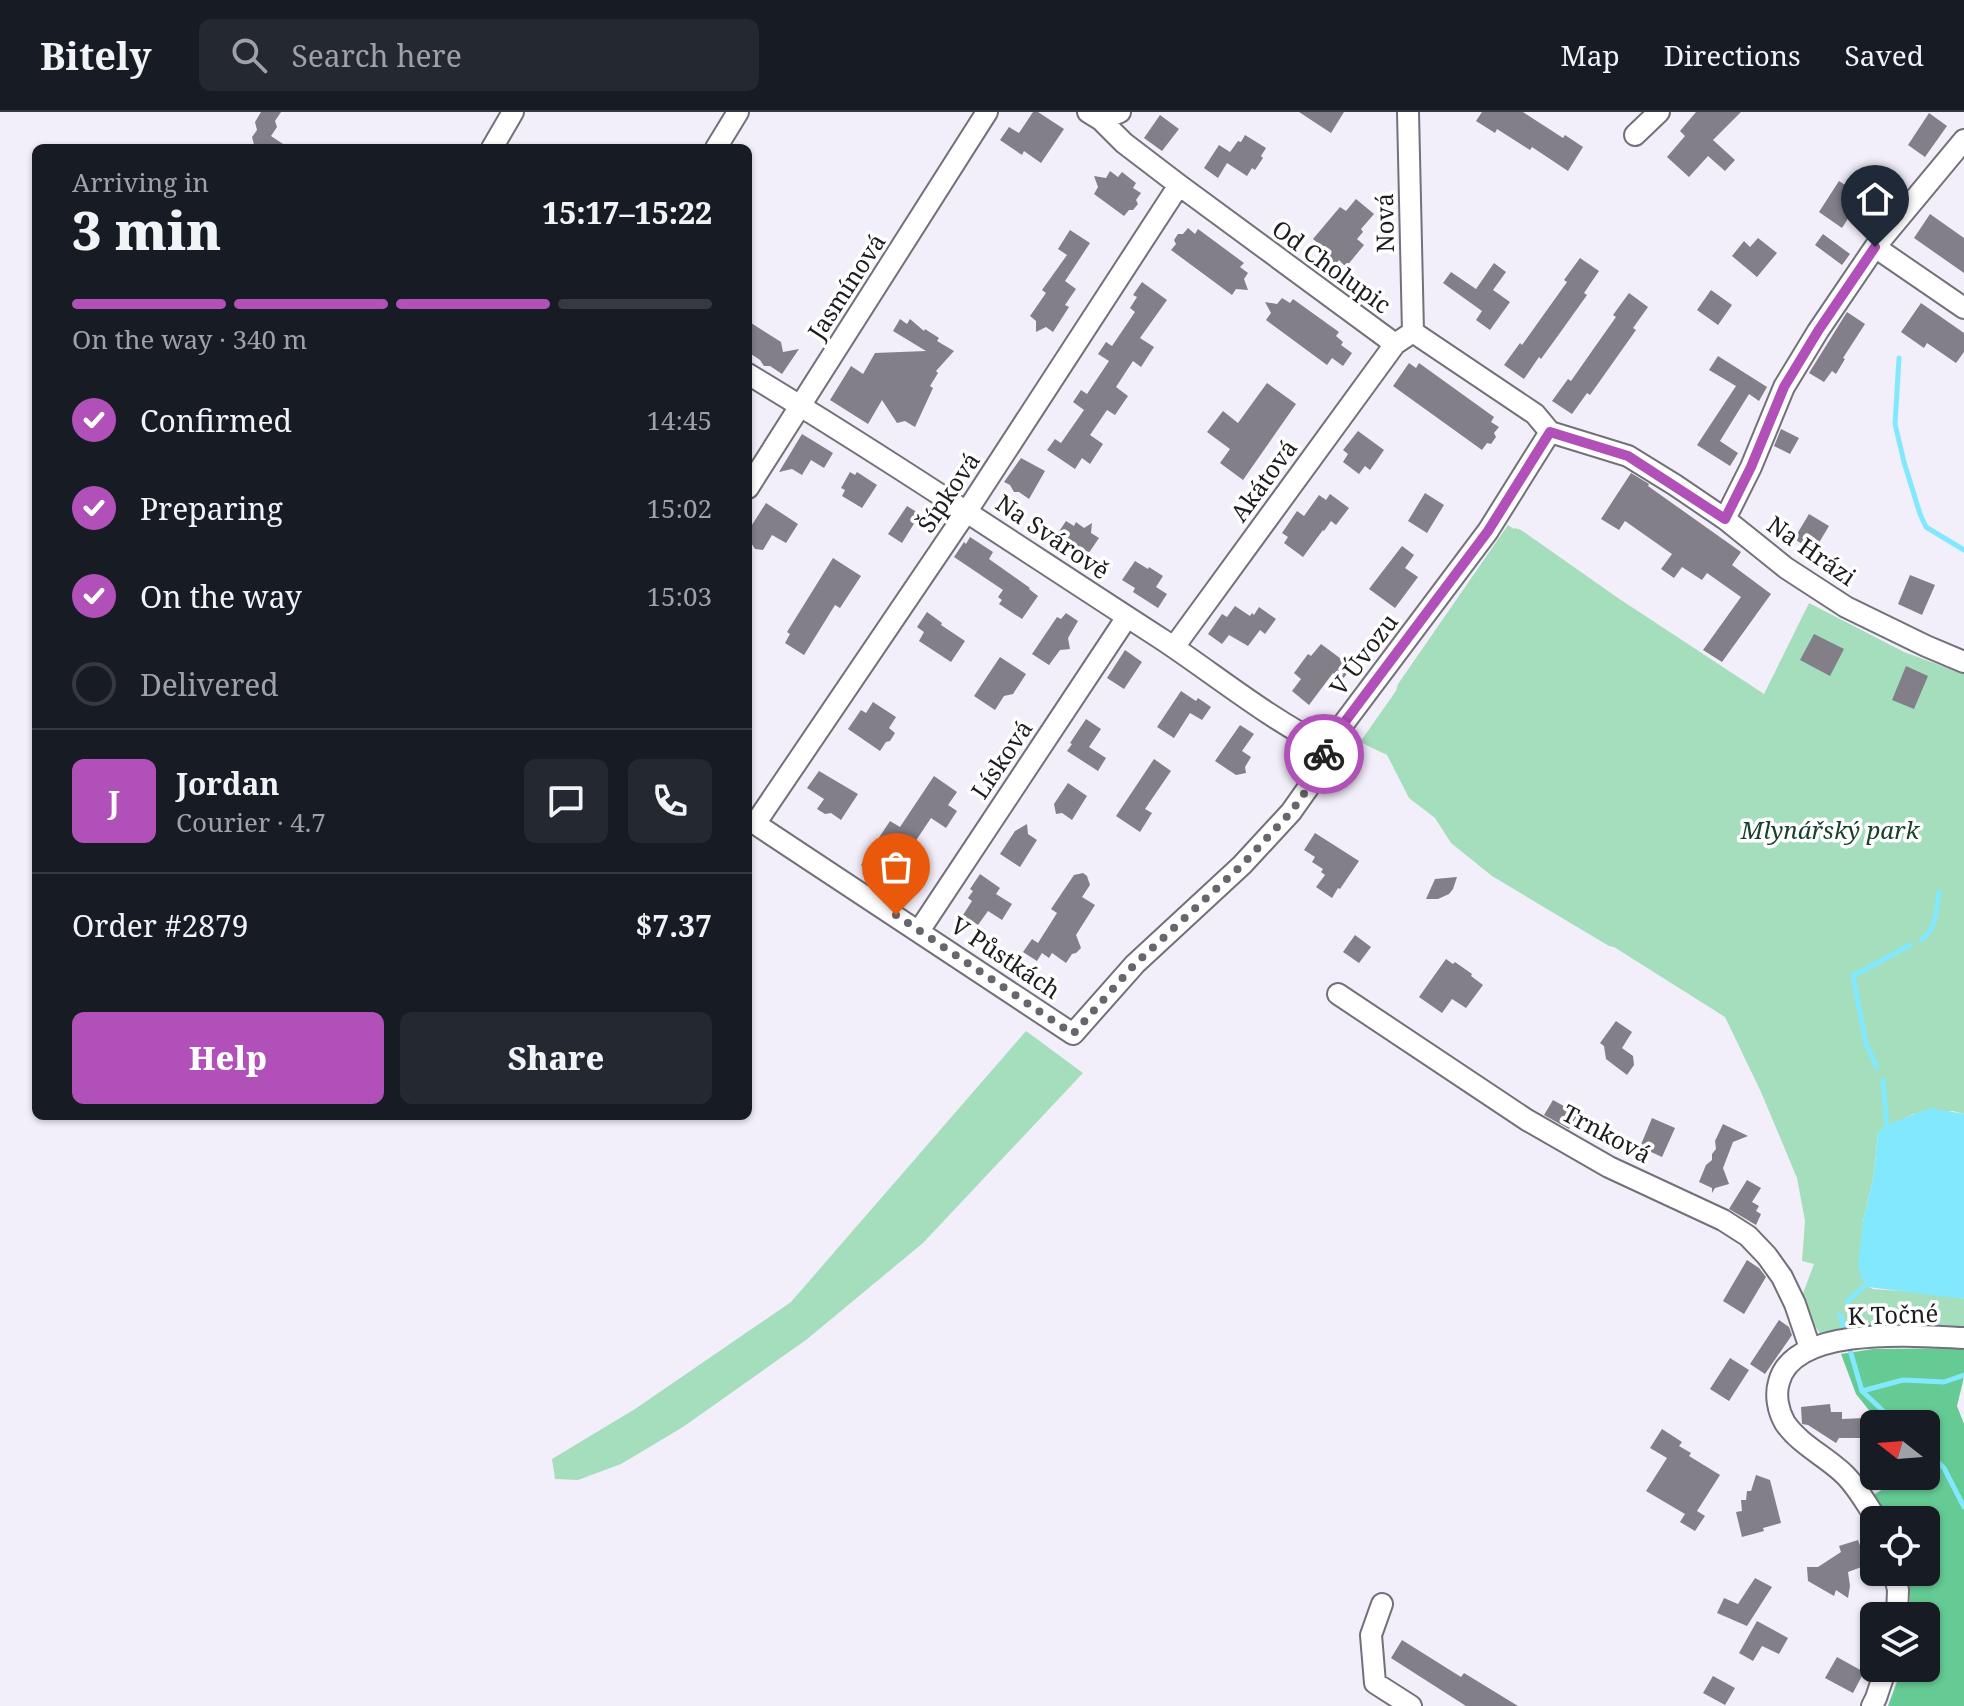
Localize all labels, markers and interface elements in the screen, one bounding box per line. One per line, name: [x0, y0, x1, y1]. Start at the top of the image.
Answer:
search box: [199, 19, 759, 91]
text: Bitely: [40, 29, 151, 81]
icon: search: [227, 33, 271, 77]
text: Search here: [291, 35, 462, 76]
text: Map: [1560, 36, 1620, 74]
text: Directions: [1664, 36, 1801, 74]
text: Saved: [1845, 36, 1924, 74]
text: Arriving in: [72, 164, 209, 200]
pin: [1841, 165, 1909, 247]
icon: home: [1853, 177, 1897, 221]
text: 15:17–15:22: [542, 192, 712, 233]
street label: Nová: [1367, 193, 1401, 253]
text: 3 min: [72, 194, 221, 265]
street label: Od Cholupic: [1266, 212, 1398, 320]
street label: Jasmínová: [799, 227, 893, 346]
text: On the way · 340 m: [72, 321, 307, 357]
icon: check: [72, 398, 116, 442]
text: Confirmed: [140, 400, 292, 441]
text: 14:45: [646, 402, 712, 438]
street label: Akátová: [1222, 432, 1304, 528]
street label: Šípková: [909, 445, 987, 539]
icon: check: [72, 486, 116, 530]
street label: Na Svárově: [990, 486, 1116, 586]
text: Preparing: [140, 488, 283, 529]
text: 15:02: [646, 490, 712, 526]
street label: Na Hrázi: [1761, 507, 1863, 593]
icon: check: [72, 574, 116, 618]
text: On the way: [140, 576, 302, 617]
text: 15:03: [646, 578, 712, 614]
street label: V Úvozu: [1321, 606, 1405, 702]
text: Delivered: [140, 664, 279, 705]
street label: Lísková: [963, 713, 1039, 805]
courier: [1284, 714, 1364, 794]
icon: bike: [1302, 732, 1346, 776]
button: chat: [524, 759, 608, 843]
button: phone: [628, 759, 712, 843]
text: Jordan: [176, 763, 279, 804]
text: J: [108, 781, 120, 822]
text: Courier · 4.7: [176, 804, 326, 840]
park label: Mlynářský park: [1740, 813, 1920, 846]
pin: [862, 833, 930, 915]
icon: bag: [874, 845, 918, 889]
text: Order #2879: [72, 905, 249, 946]
text: $7.37: [635, 905, 712, 946]
street label: V Půstkách: [945, 908, 1067, 1006]
button: Help: [72, 1012, 384, 1104]
button: Share: [400, 1012, 712, 1104]
street label: Trnková: [1557, 1096, 1657, 1170]
street label: K Točné: [1847, 1296, 1939, 1332]
north arrow: [1860, 1410, 1940, 1490]
map controls: [1860, 1410, 1940, 1682]
button: locate: [1860, 1506, 1940, 1586]
button: layers: [1860, 1602, 1940, 1682]

